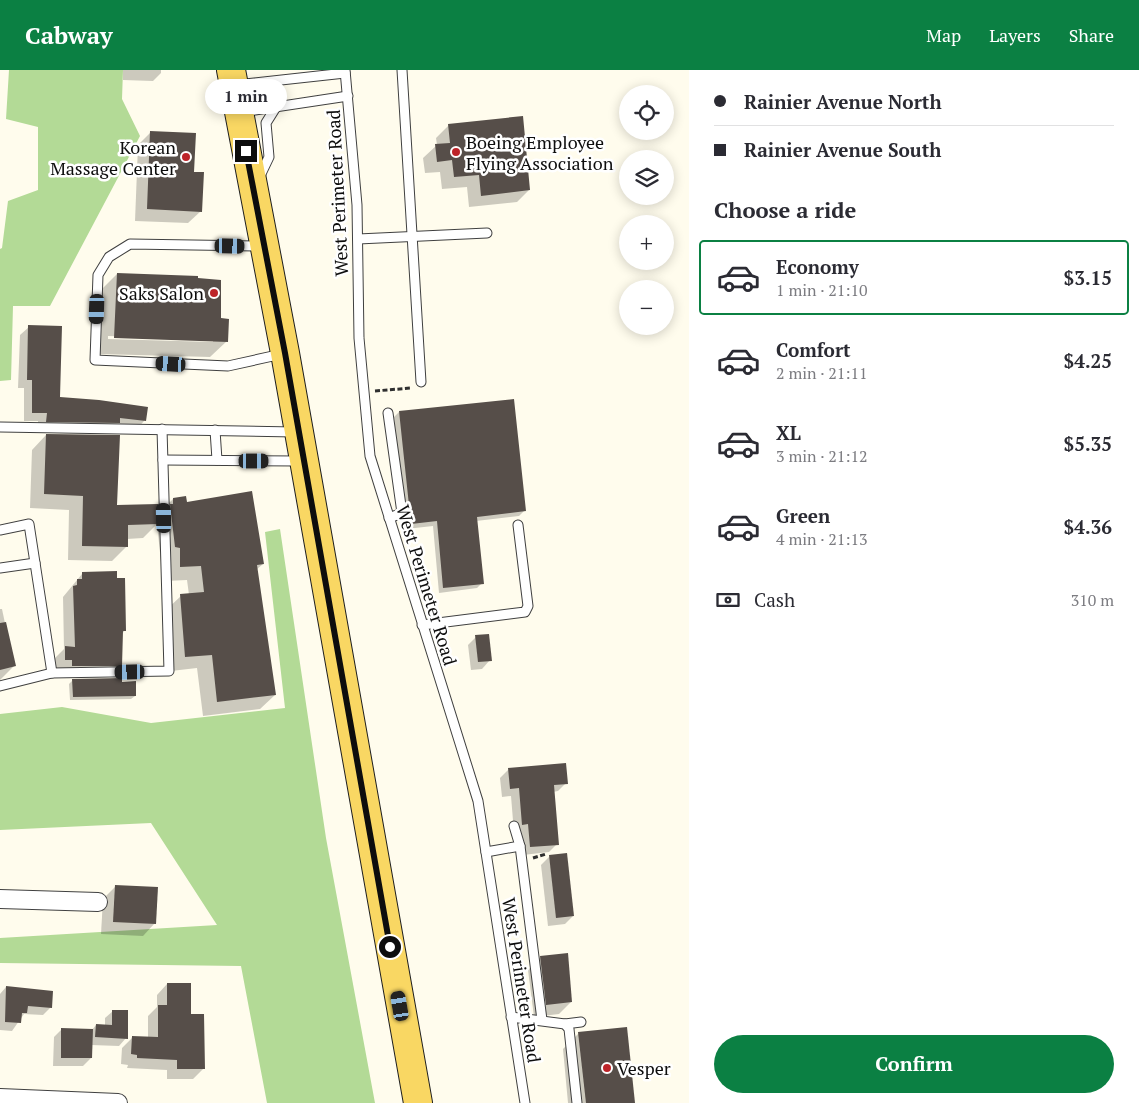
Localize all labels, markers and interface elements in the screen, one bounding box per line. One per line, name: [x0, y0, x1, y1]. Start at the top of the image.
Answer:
text: Cabway: [25, 19, 113, 51]
text: Map: [926, 23, 961, 47]
text: Layers: [989, 23, 1041, 47]
text: Share: [1069, 23, 1114, 47]
callout: 1 min: [205, 78, 287, 114]
text: 1 min: [224, 85, 268, 107]
map controls: [619, 85, 674, 335]
button: locate: [619, 85, 674, 140]
text: Rainier Avenue North: [744, 89, 942, 114]
street label: West Perimeter Road: [321, 109, 353, 277]
place label: Boeing Employee Flying Association: [466, 130, 614, 175]
place label: Korean Massage Center: [50, 135, 176, 180]
text: Rainier Avenue South: [744, 137, 941, 162]
route end: [235, 140, 257, 162]
marker: Boeing Employee Flying Association: [450, 146, 462, 158]
button: layers: [619, 150, 674, 205]
marker: Korean Massage Center: [180, 151, 192, 163]
text: Choose a ride: [714, 195, 856, 224]
button: +: [619, 215, 674, 270]
car: [214, 238, 245, 254]
text: Economy: [776, 254, 859, 279]
icon: car: [716, 255, 761, 300]
text: $3.15: [1063, 265, 1112, 290]
text: 1 min · 21:10: [776, 279, 868, 301]
button: −: [619, 280, 674, 335]
place label: Saks Salon: [119, 281, 204, 305]
marker: Saks Salon: [208, 287, 220, 299]
car: [88, 294, 105, 324]
text: Comfort: [776, 337, 851, 362]
icon: car: [716, 338, 761, 383]
text: $4.25: [1063, 348, 1112, 373]
car: [155, 356, 186, 372]
text: 2 min · 21:11: [776, 362, 868, 384]
text: XL: [776, 420, 801, 445]
icon: car: [716, 421, 761, 466]
text: $5.35: [1063, 431, 1112, 456]
text: 3 min · 21:12: [776, 445, 868, 467]
car: [239, 454, 269, 469]
street label: West Perimeter Road: [391, 502, 463, 668]
car: [156, 503, 171, 533]
text: Green: [776, 503, 830, 528]
icon: car: [716, 504, 761, 549]
text: $4.36: [1063, 514, 1112, 539]
text: 4 min · 21:13: [776, 528, 868, 550]
icon: cash: [714, 586, 742, 614]
text: Cash: [754, 587, 795, 612]
text: 310 m: [1071, 589, 1114, 611]
car: [114, 664, 145, 680]
street label: West Perimeter Road: [497, 896, 547, 1064]
route start: [379, 936, 401, 958]
car: [390, 990, 409, 1022]
button: Confirm: [714, 1035, 1114, 1093]
place label: Vesper: [617, 1056, 671, 1080]
marker: Vesper: [601, 1062, 613, 1074]

